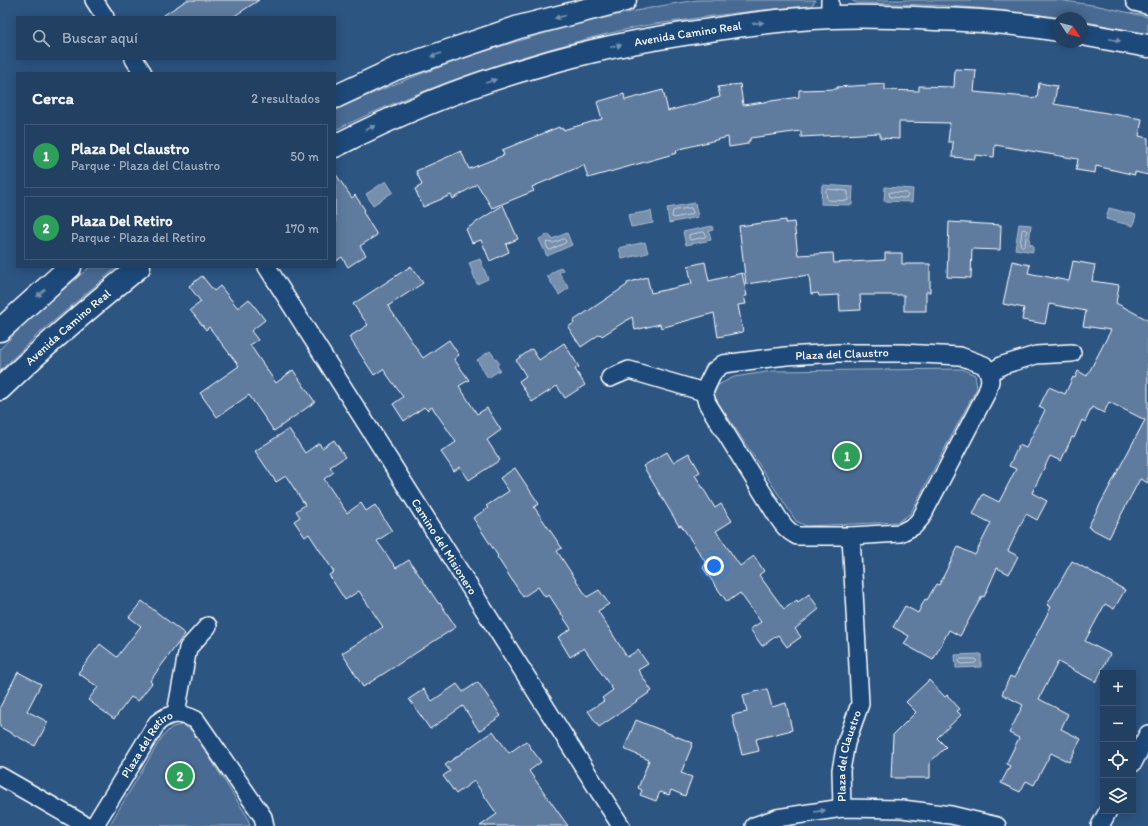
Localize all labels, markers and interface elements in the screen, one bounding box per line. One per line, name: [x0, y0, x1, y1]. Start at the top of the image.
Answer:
north arrow: [1052, 12, 1088, 48]
one-way arrow: [554, 14, 566, 20]
search box: [16, 16, 336, 60]
street label: Avenida Camino Real: [633, 18, 743, 49]
one-way arrow: [752, 20, 764, 26]
icon: search: [30, 27, 52, 49]
text: Buscar aquí: [62, 29, 138, 47]
one-way arrow: [1109, 37, 1121, 43]
one-way arrow: [610, 43, 622, 49]
one-way arrow: [429, 53, 441, 59]
one-way arrow: [485, 78, 497, 84]
text: Cerca: [32, 88, 74, 108]
text: 2 resultados: [251, 91, 320, 106]
one-way arrow: [364, 125, 376, 131]
text: Plaza Del Claustro: [71, 140, 189, 158]
text: 1: [43, 149, 49, 164]
text: 50 m: [290, 149, 319, 164]
text: Parque · Plaza del Claustro: [71, 158, 220, 173]
text: Plaza Del Retiro: [71, 212, 173, 230]
text: 2: [43, 221, 49, 236]
text: 170 m: [285, 221, 319, 236]
text: Parque · Plaza del Retiro: [71, 230, 206, 245]
street label: Avenida Camino Real: [23, 286, 114, 368]
one-way arrow: [35, 288, 46, 297]
street label: Plaza del Claustro: [795, 345, 889, 363]
pin: 1: [834, 441, 860, 471]
street label: Camino del Misionero: [408, 496, 480, 597]
your location: [704, 556, 724, 576]
map controls: [1100, 670, 1136, 814]
button: +: [1100, 670, 1136, 706]
button: −: [1100, 706, 1136, 742]
street label: Plaza del Retiro: [118, 708, 174, 780]
street label: Plaza del Claustro: [834, 708, 864, 802]
button: locate: [1100, 742, 1136, 778]
pin: 2: [167, 761, 193, 791]
button: layers: [1100, 778, 1136, 814]
one-way arrow: [813, 808, 826, 814]

